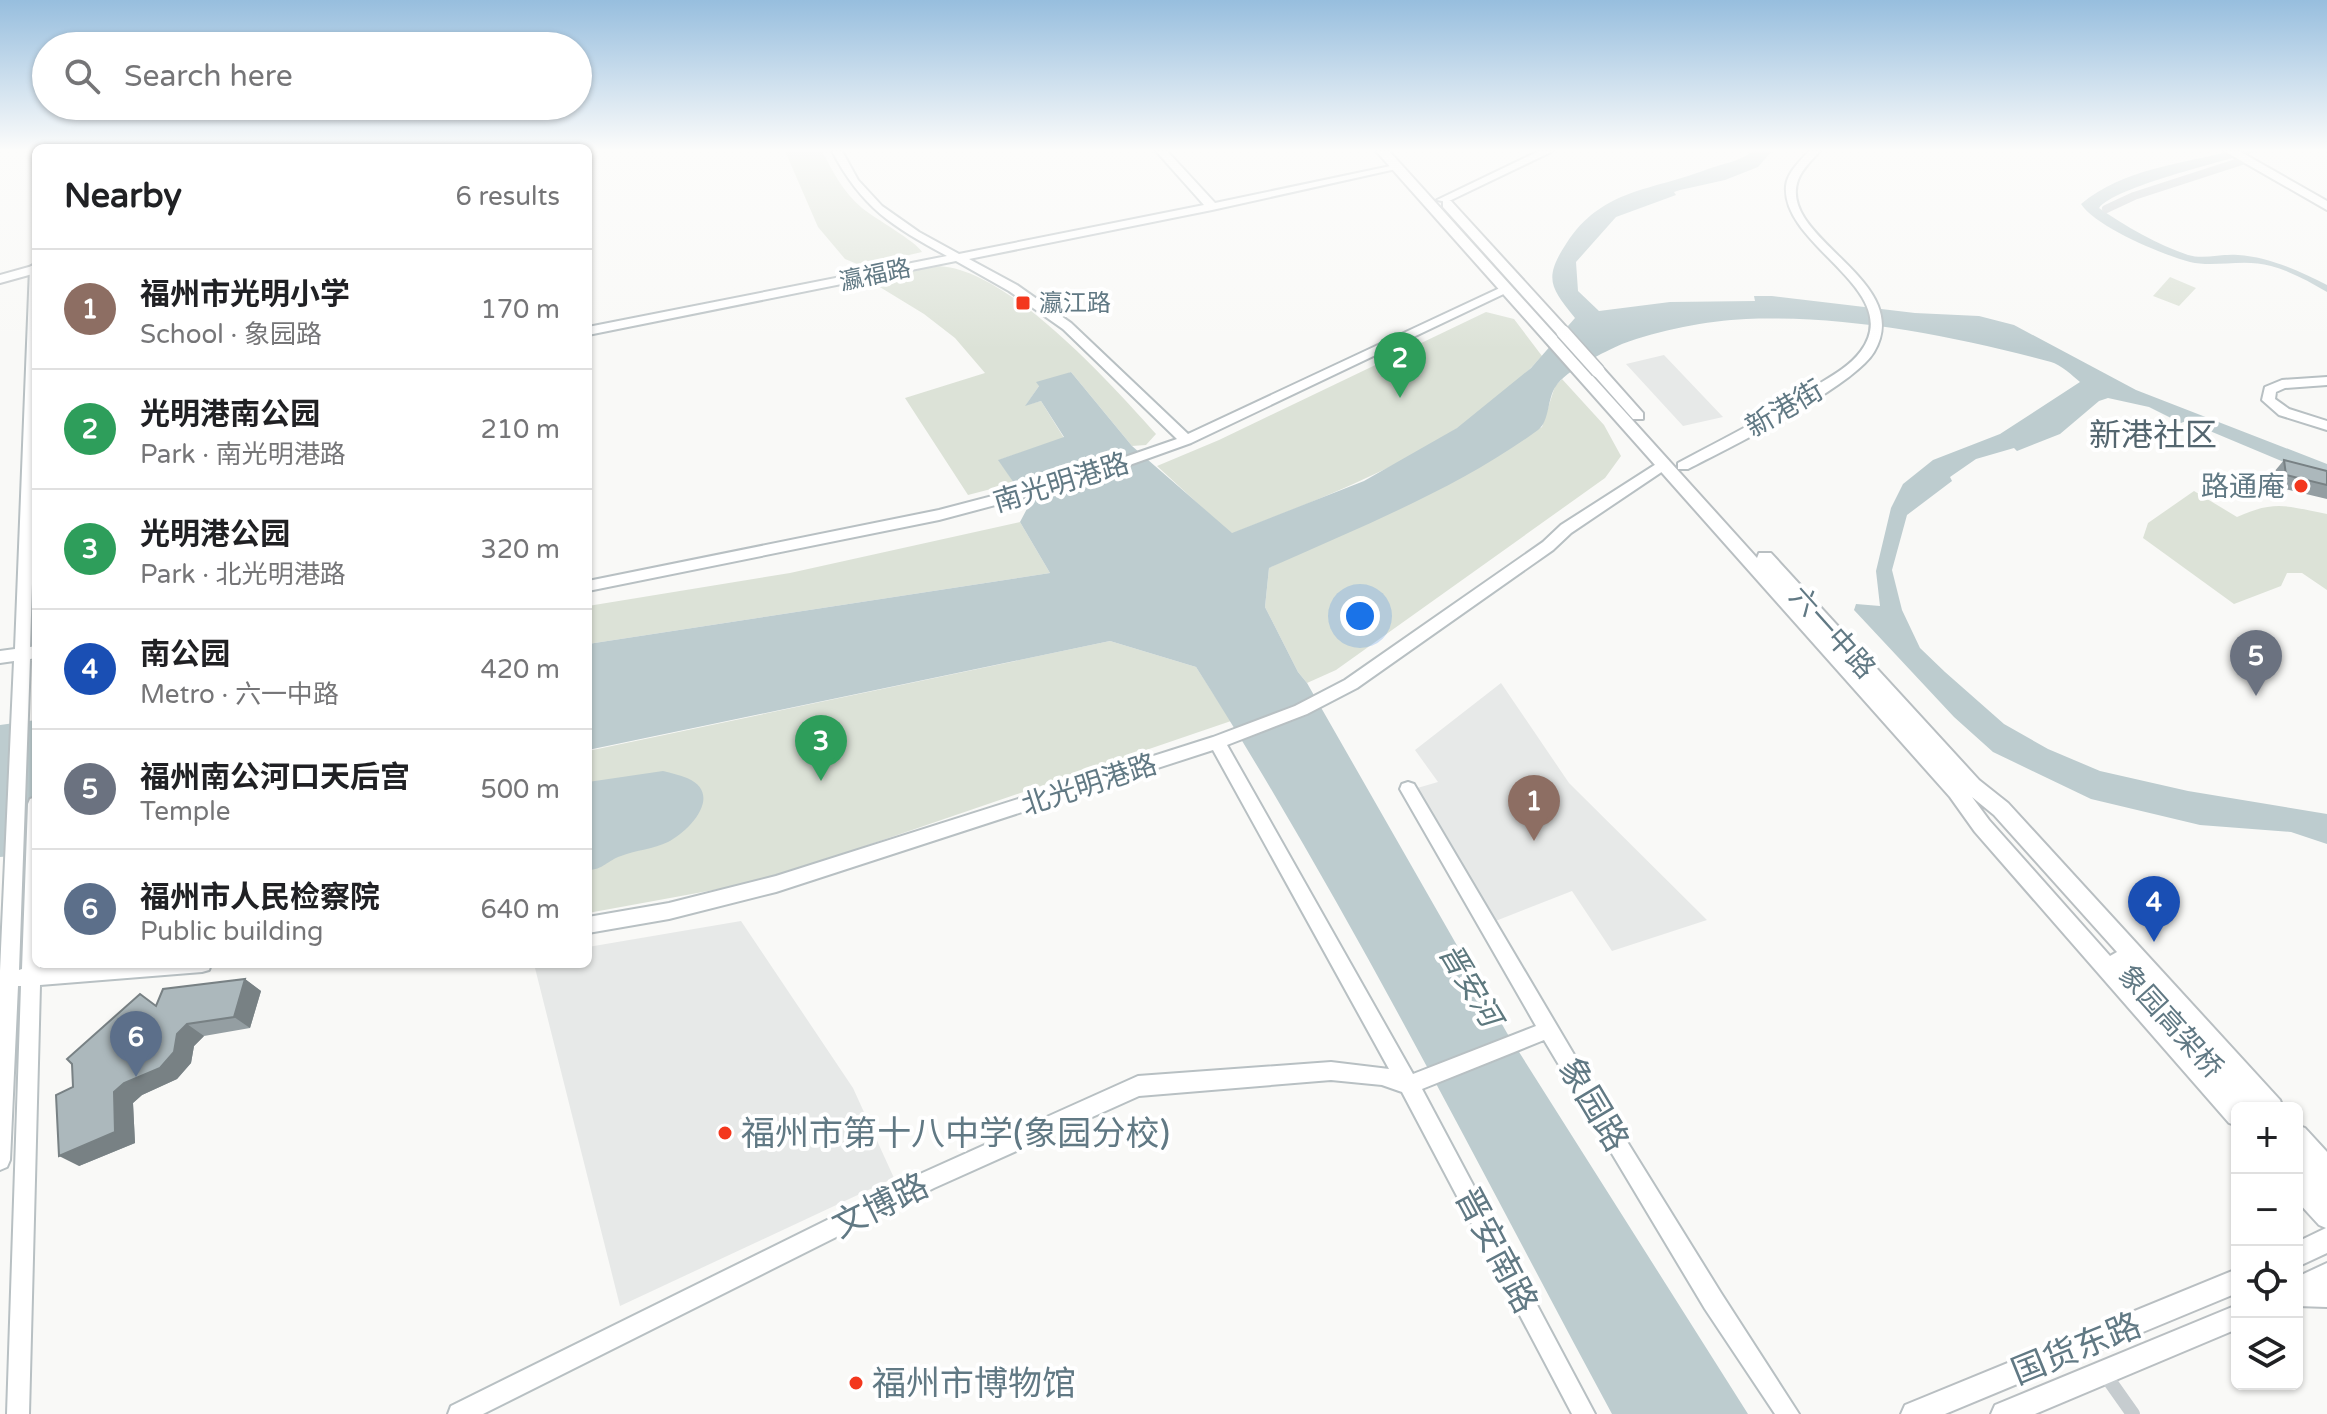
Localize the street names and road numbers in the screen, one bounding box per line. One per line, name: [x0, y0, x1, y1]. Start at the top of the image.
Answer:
street label: 瀛福路: [837, 254, 913, 297]
street label: 新港街: [1740, 373, 1829, 445]
street label: 南光明港路: [989, 446, 1133, 520]
street label: 六一中路: [1782, 580, 1882, 686]
street label: 北光明港路: [1017, 747, 1161, 823]
street label: 象园高架桥: [2111, 958, 2230, 1085]
street label: 象园路: [1549, 1050, 1637, 1159]
street label: 文博路: [826, 1166, 935, 1247]
street label: 晋安南路: [1446, 1181, 1546, 1320]
street label: 国货东路: [2006, 1305, 2147, 1394]

